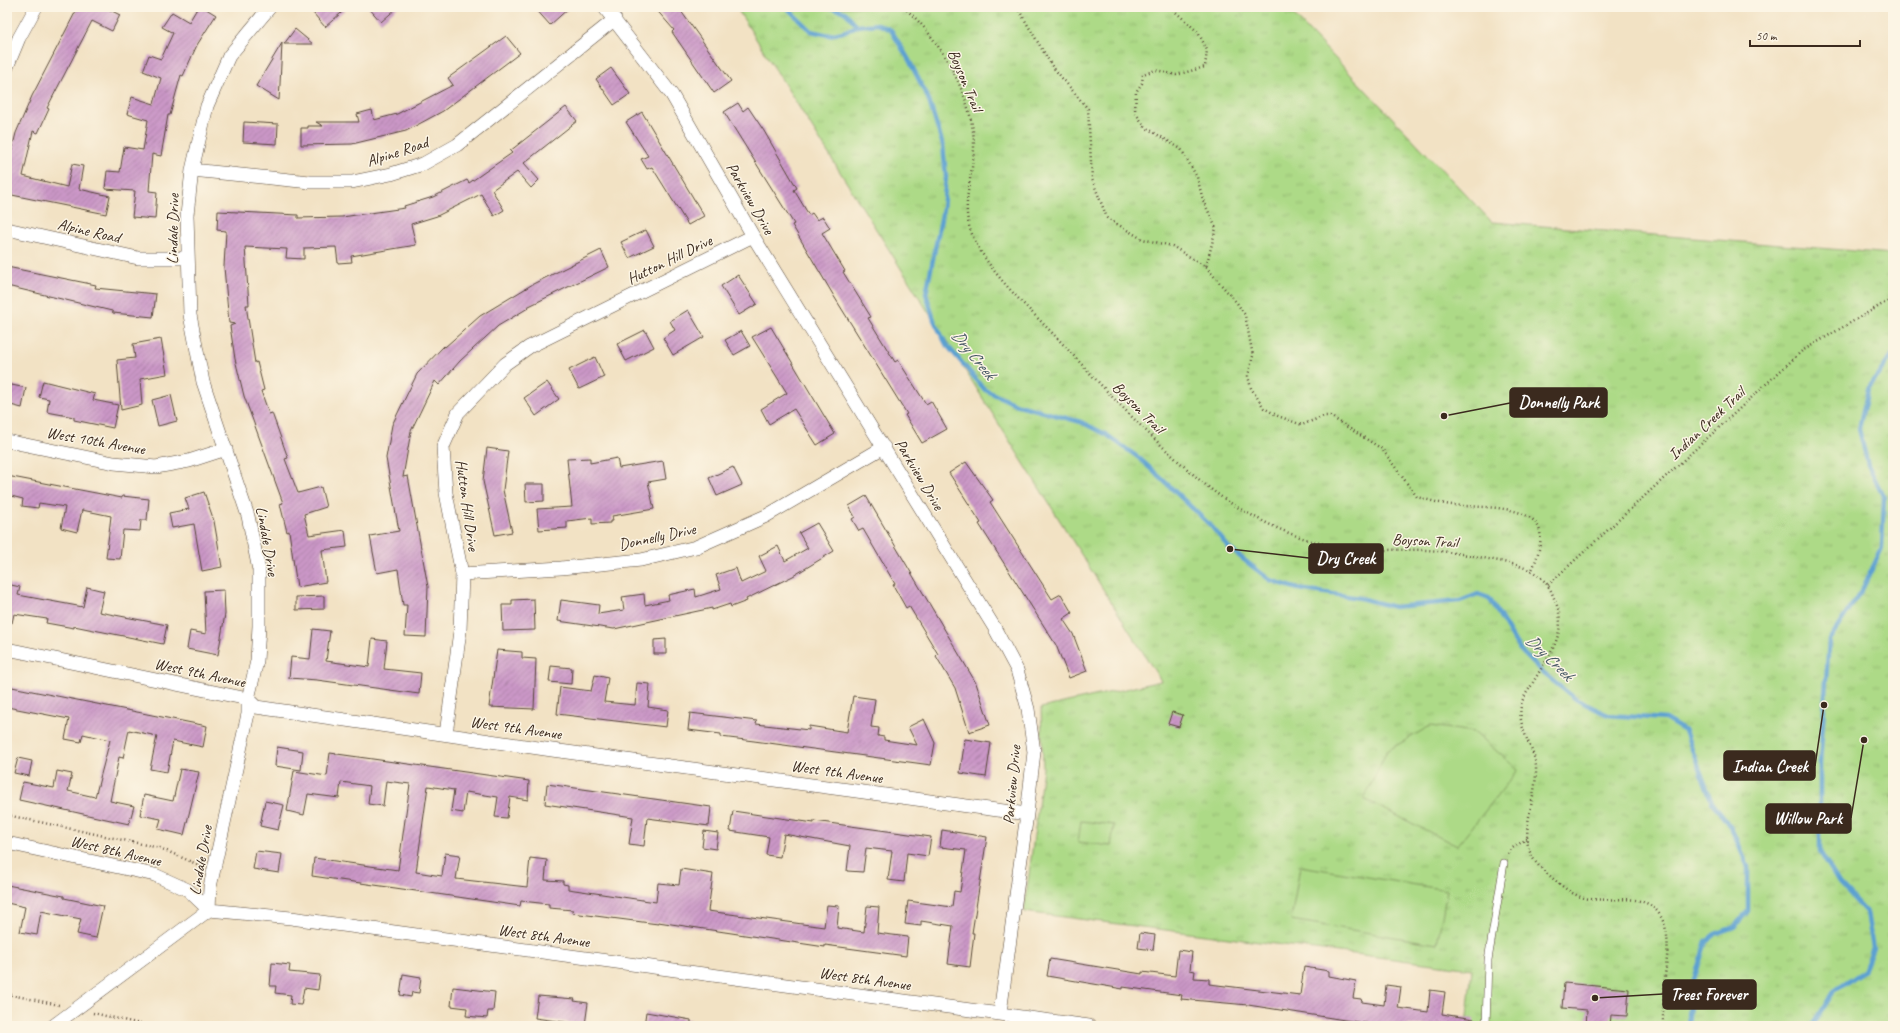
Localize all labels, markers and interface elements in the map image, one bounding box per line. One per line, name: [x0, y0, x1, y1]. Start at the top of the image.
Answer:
scale bar: [1750, 22, 1860, 48]
text: 50 m: [1756, 28, 1778, 44]
street label: Boyson Trail: [943, 46, 988, 117]
street label: Alpine Road: [364, 132, 433, 171]
street label: Parkview Drive: [722, 159, 780, 239]
street label: Lindale Drive: [162, 192, 184, 264]
street label: Alpine Road: [56, 214, 125, 248]
street label: Hutton Hill Drive: [624, 230, 717, 289]
water label: Dry Creek: [947, 325, 1002, 385]
street label: Boyson Trail: [1108, 377, 1171, 440]
street label: Indian Creek Trail: [1664, 381, 1752, 464]
callout: Donnelly Park: [1510, 388, 1607, 417]
text: Donnelly Park: [1519, 392, 1601, 413]
street label: West 10th Avenue: [45, 423, 148, 460]
street label: Parkview Drive: [890, 435, 949, 515]
street label: Hutton Hill Drive: [451, 458, 484, 554]
street label: Lindale Drive: [251, 505, 283, 579]
street label: Donnelly Drive: [617, 519, 699, 555]
street label: Boyson Trail: [1392, 529, 1461, 553]
callout: Dry Creek: [1309, 544, 1383, 573]
text: Dry Creek: [1317, 548, 1377, 569]
water label: Dry Creek: [1522, 630, 1580, 687]
street label: West 9th Avenue: [153, 654, 249, 693]
street label: West 9th Avenue: [469, 712, 565, 745]
street label: Parkview Drive: [999, 743, 1026, 826]
callout: Indian Creek: [1724, 751, 1815, 780]
street label: West 9th Avenue: [790, 756, 886, 789]
text: Indian Creek: [1732, 756, 1809, 777]
callout: Willow Park: [1766, 804, 1851, 833]
text: Willow Park: [1774, 808, 1844, 829]
street label: Lindale Drive: [185, 822, 217, 897]
street label: West 8th Avenue: [69, 831, 165, 871]
street label: West 8th Avenue: [497, 920, 593, 953]
street label: West 8th Avenue: [818, 963, 914, 996]
callout: Trees Forever: [1663, 980, 1756, 1009]
text: Trees Forever: [1671, 984, 1749, 1005]

